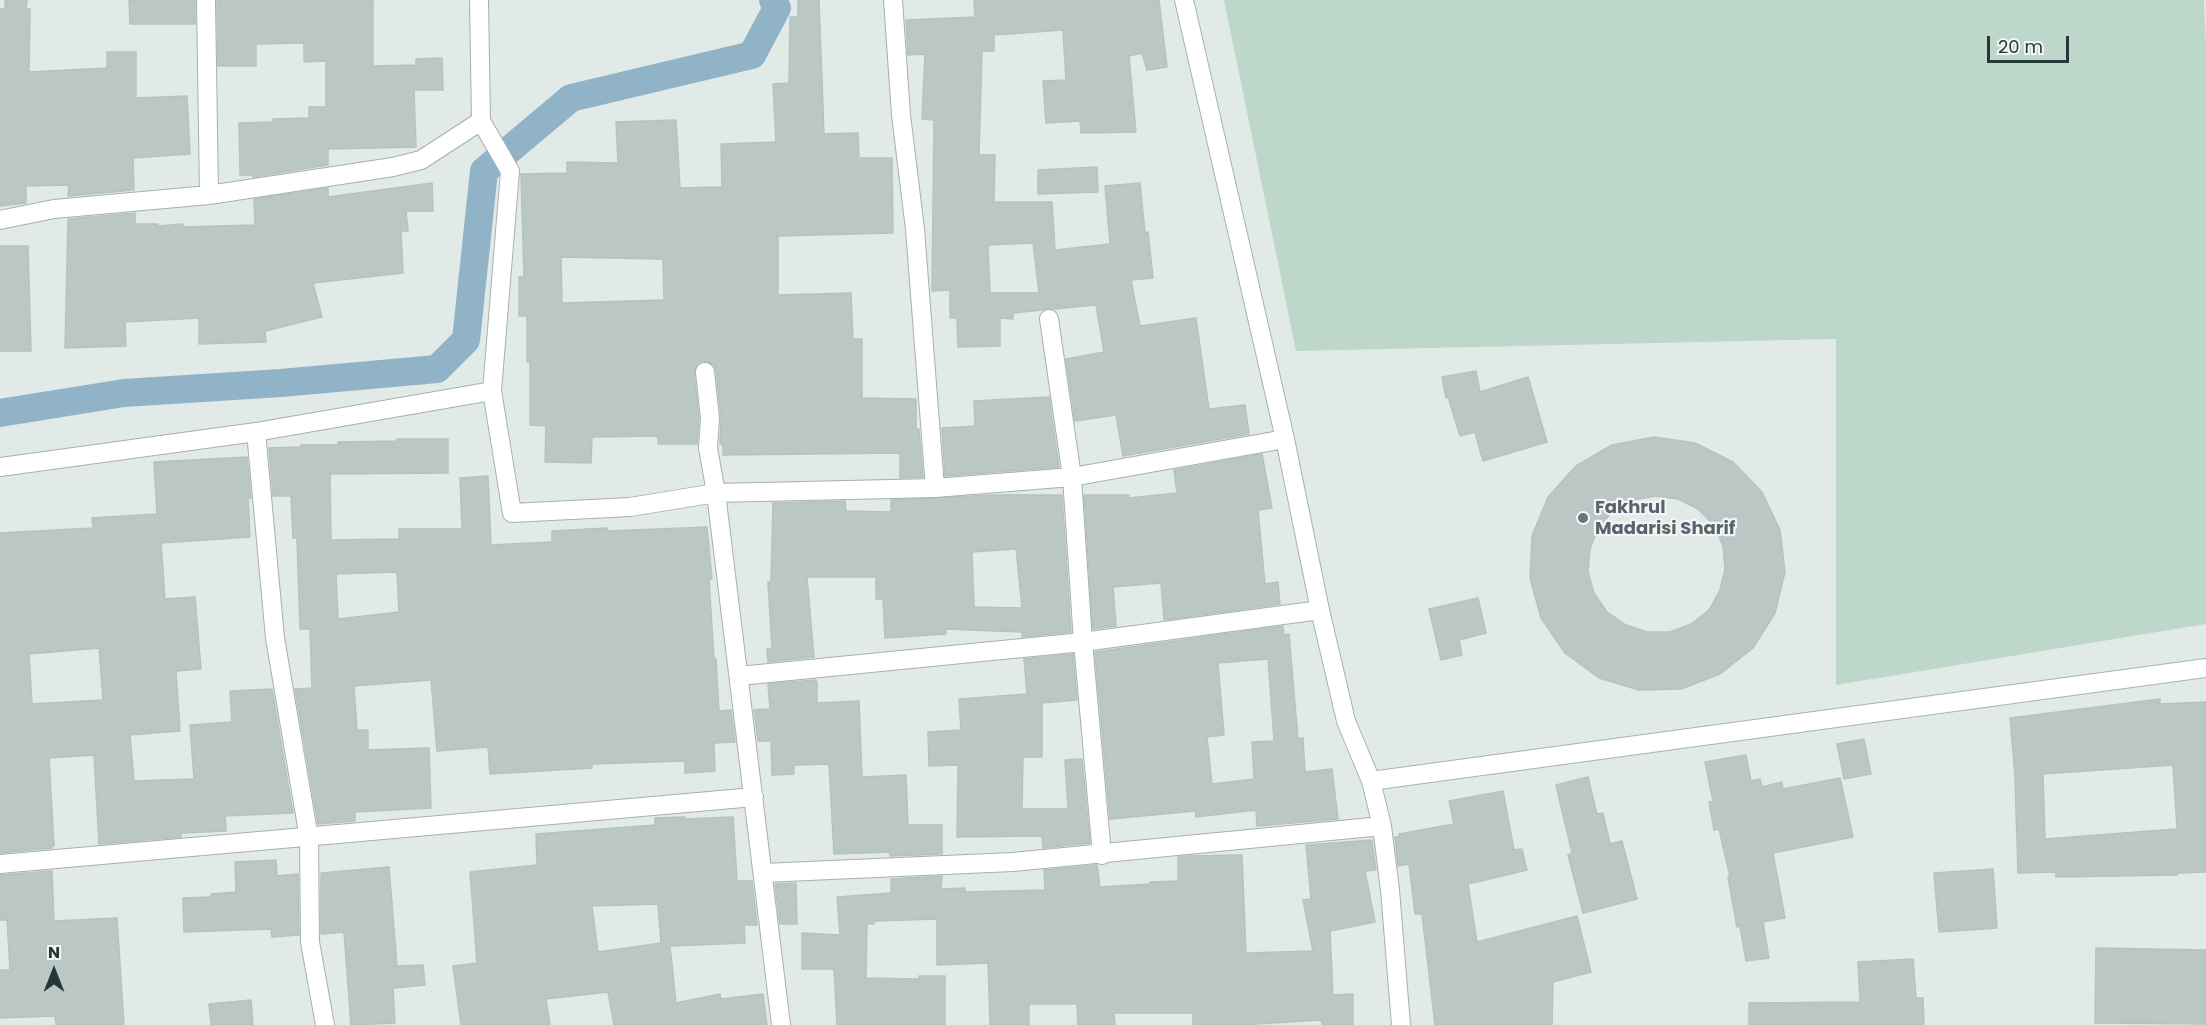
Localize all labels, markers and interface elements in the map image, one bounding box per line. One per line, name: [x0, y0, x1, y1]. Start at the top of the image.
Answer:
scale bar: [1990, 24, 2072, 62]
text: 20 m: [1998, 34, 2043, 59]
place label: Fakhrul Madarisi Sharif: [1595, 497, 1735, 540]
marker: Fakhrul Madarisi Sharif: [1576, 511, 1590, 525]
north arrow: [24, 941, 84, 1001]
text: N: [48, 941, 60, 964]

